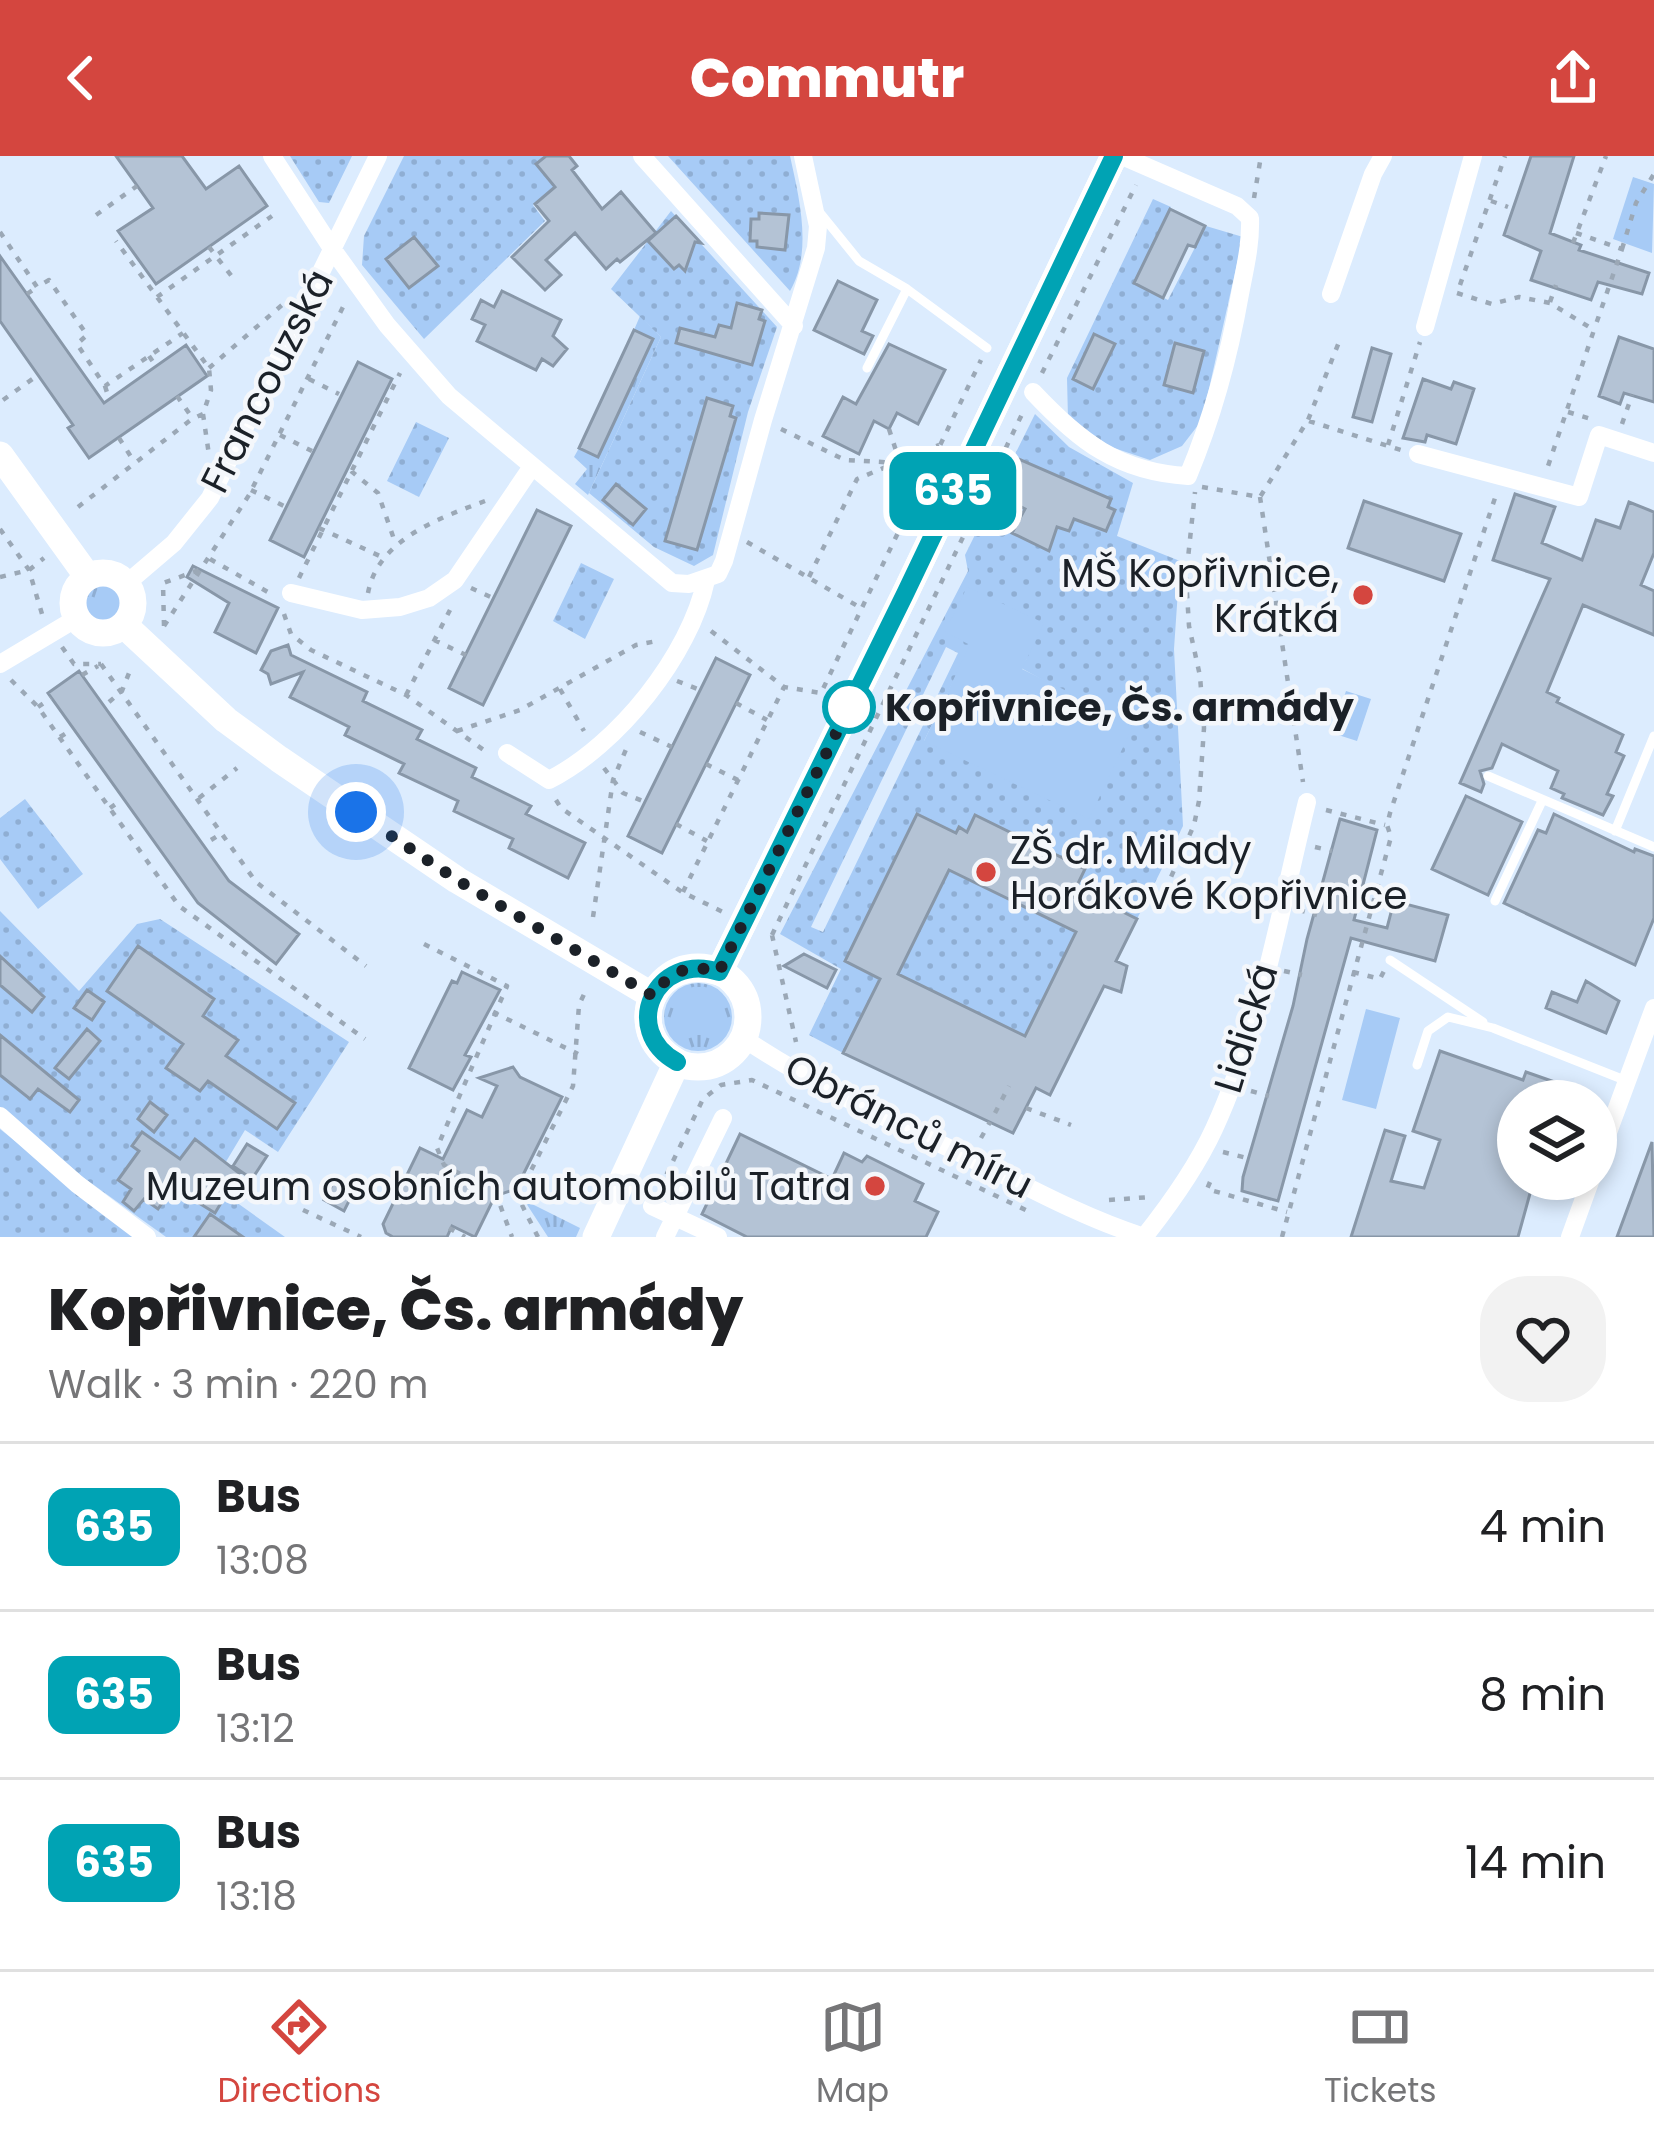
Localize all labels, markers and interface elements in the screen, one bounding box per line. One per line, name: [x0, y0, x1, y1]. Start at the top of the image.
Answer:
text: Commutr: [690, 40, 964, 116]
icon: back: [48, 45, 114, 111]
icon: share: [1540, 45, 1606, 111]
street label: Francouzská: [187, 260, 347, 502]
line badge: 635: [884, 452, 1022, 530]
text: 635: [913, 461, 993, 520]
place label: MŠ Kopřivnice, Krátká: [1061, 546, 1339, 646]
marker: MŠ Kopřivnice, Krátká: [1350, 582, 1376, 608]
place label: Kopřivnice, Čs. armády: [885, 680, 1354, 735]
marker: Kopřivnice, Čs. armády: [824, 682, 874, 732]
your location: [326, 782, 386, 842]
place label: ZŠ dr. Milady Horákové Kopřivnice: [1010, 823, 1408, 923]
marker: ZŠ dr. Milady Horákové Kopřivnice: [973, 859, 999, 885]
street label: Lidická: [1200, 957, 1292, 1099]
street label: Obránců míru: [776, 1040, 1042, 1212]
map controls: [1497, 1080, 1617, 1200]
button: layers: [1497, 1080, 1617, 1200]
place label: Muzeum osobních automobilů Tatra: [146, 1159, 851, 1214]
marker: Muzeum osobních automobilů Tatra: [862, 1173, 888, 1199]
text: Kopřivnice, Čs. armády: [48, 1270, 743, 1350]
button: heart: [1480, 1276, 1606, 1402]
text: Walk · 3 min · 220 m: [48, 1357, 428, 1412]
text: Bus: [216, 1465, 301, 1528]
text: 4 min: [1479, 1495, 1606, 1558]
text: 635: [74, 1497, 154, 1556]
text: 13:08: [216, 1533, 309, 1588]
text: Bus: [216, 1633, 301, 1696]
text: 8 min: [1479, 1663, 1606, 1726]
text: 635: [74, 1665, 154, 1724]
text: 13:12: [216, 1701, 295, 1756]
text: Bus: [216, 1801, 301, 1864]
text: 14 min: [1465, 1831, 1606, 1894]
text: 635: [74, 1833, 154, 1892]
text: 13:18: [216, 1869, 297, 1924]
tab: Directions: [217, 1994, 381, 2116]
tab: Map: [816, 1994, 889, 2116]
tab: Tickets: [1324, 1994, 1437, 2116]

